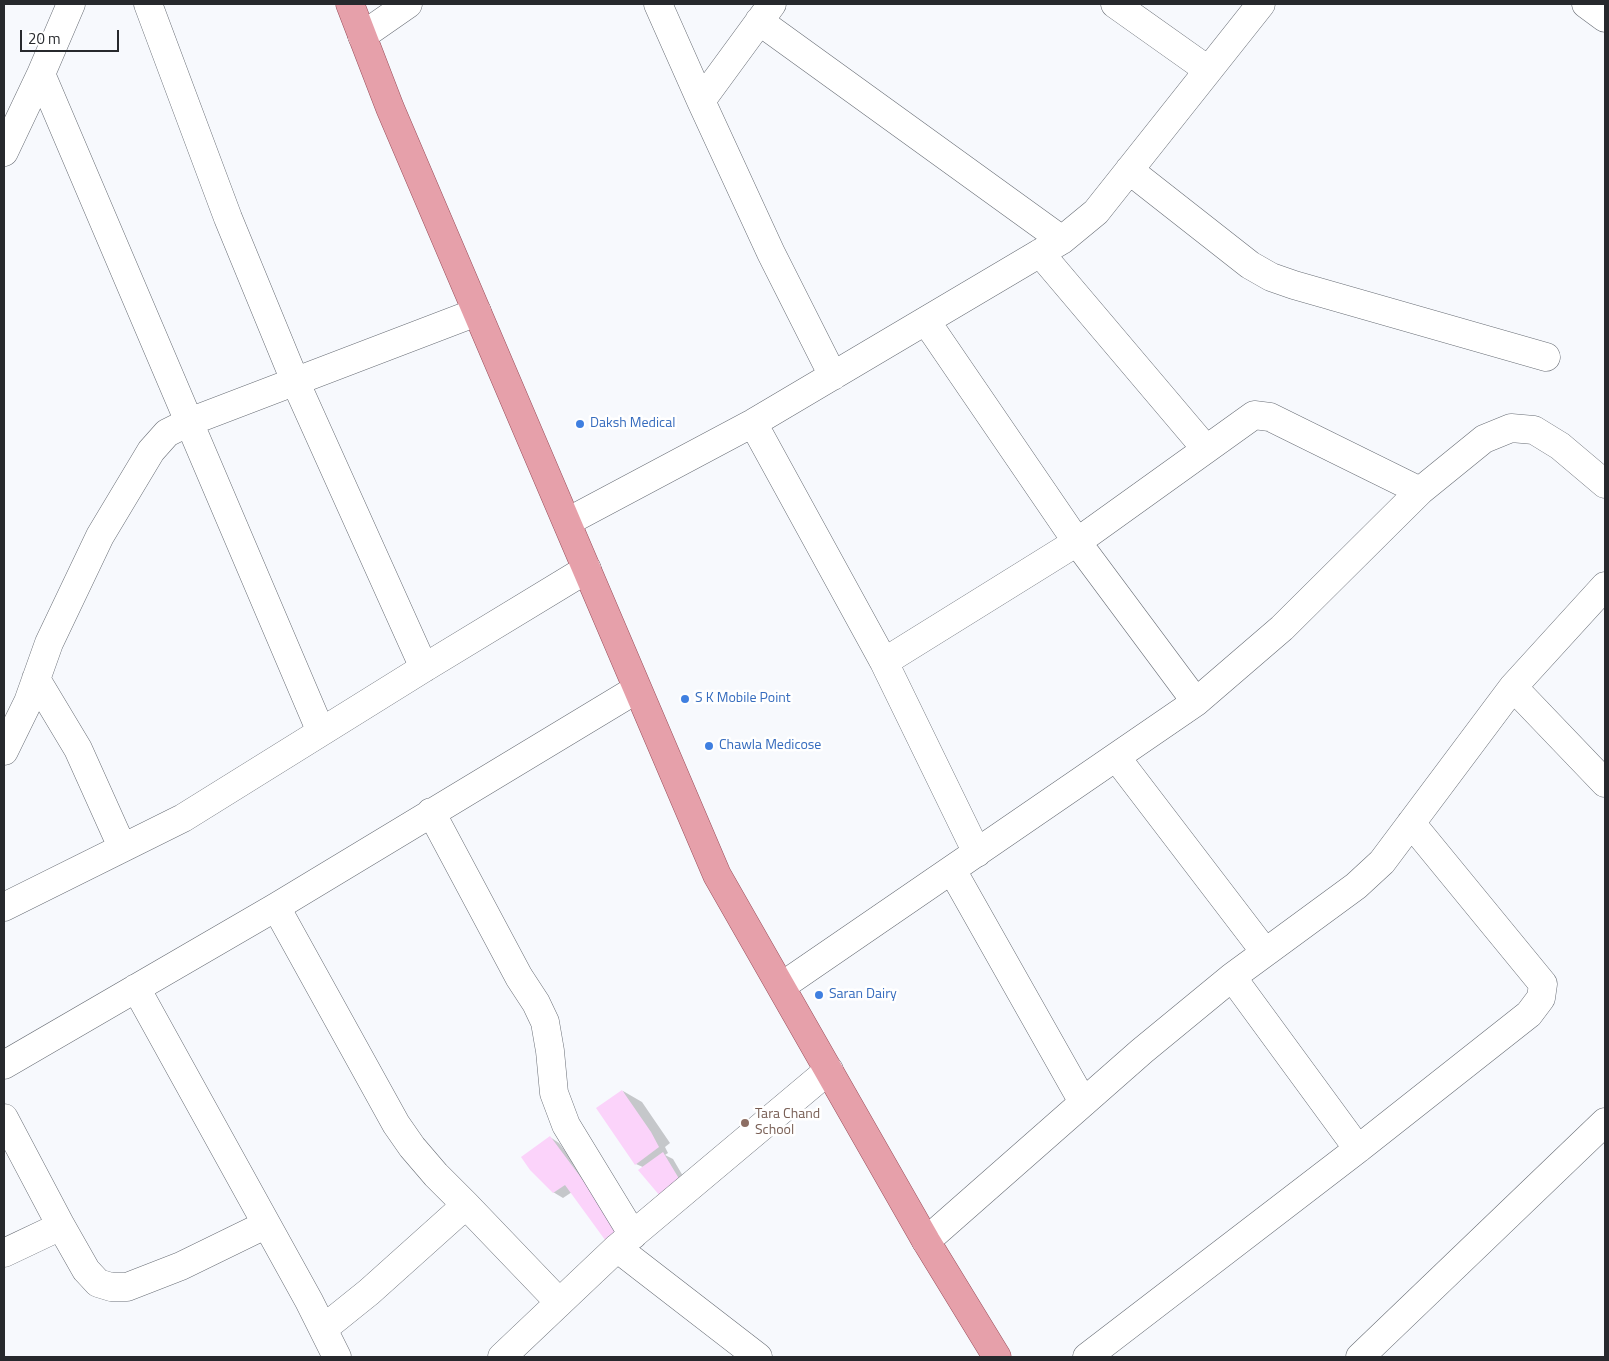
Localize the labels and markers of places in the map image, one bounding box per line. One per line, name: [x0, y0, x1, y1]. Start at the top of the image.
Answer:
place label: Daksh Medical: [590, 416, 675, 432]
marker: Daksh Medical: [574, 418, 586, 430]
place label: S K Mobile Point: [695, 691, 791, 707]
marker: S K Mobile Point: [679, 693, 691, 705]
place label: Chawla Medicose: [719, 738, 821, 754]
marker: Chawla Medicose: [703, 740, 715, 752]
place label: Saran Dairy: [829, 987, 897, 1003]
marker: Saran Dairy: [813, 989, 825, 1001]
place label: Tara Chand School: [755, 1107, 820, 1140]
marker: Tara Chand School: [739, 1117, 751, 1129]

